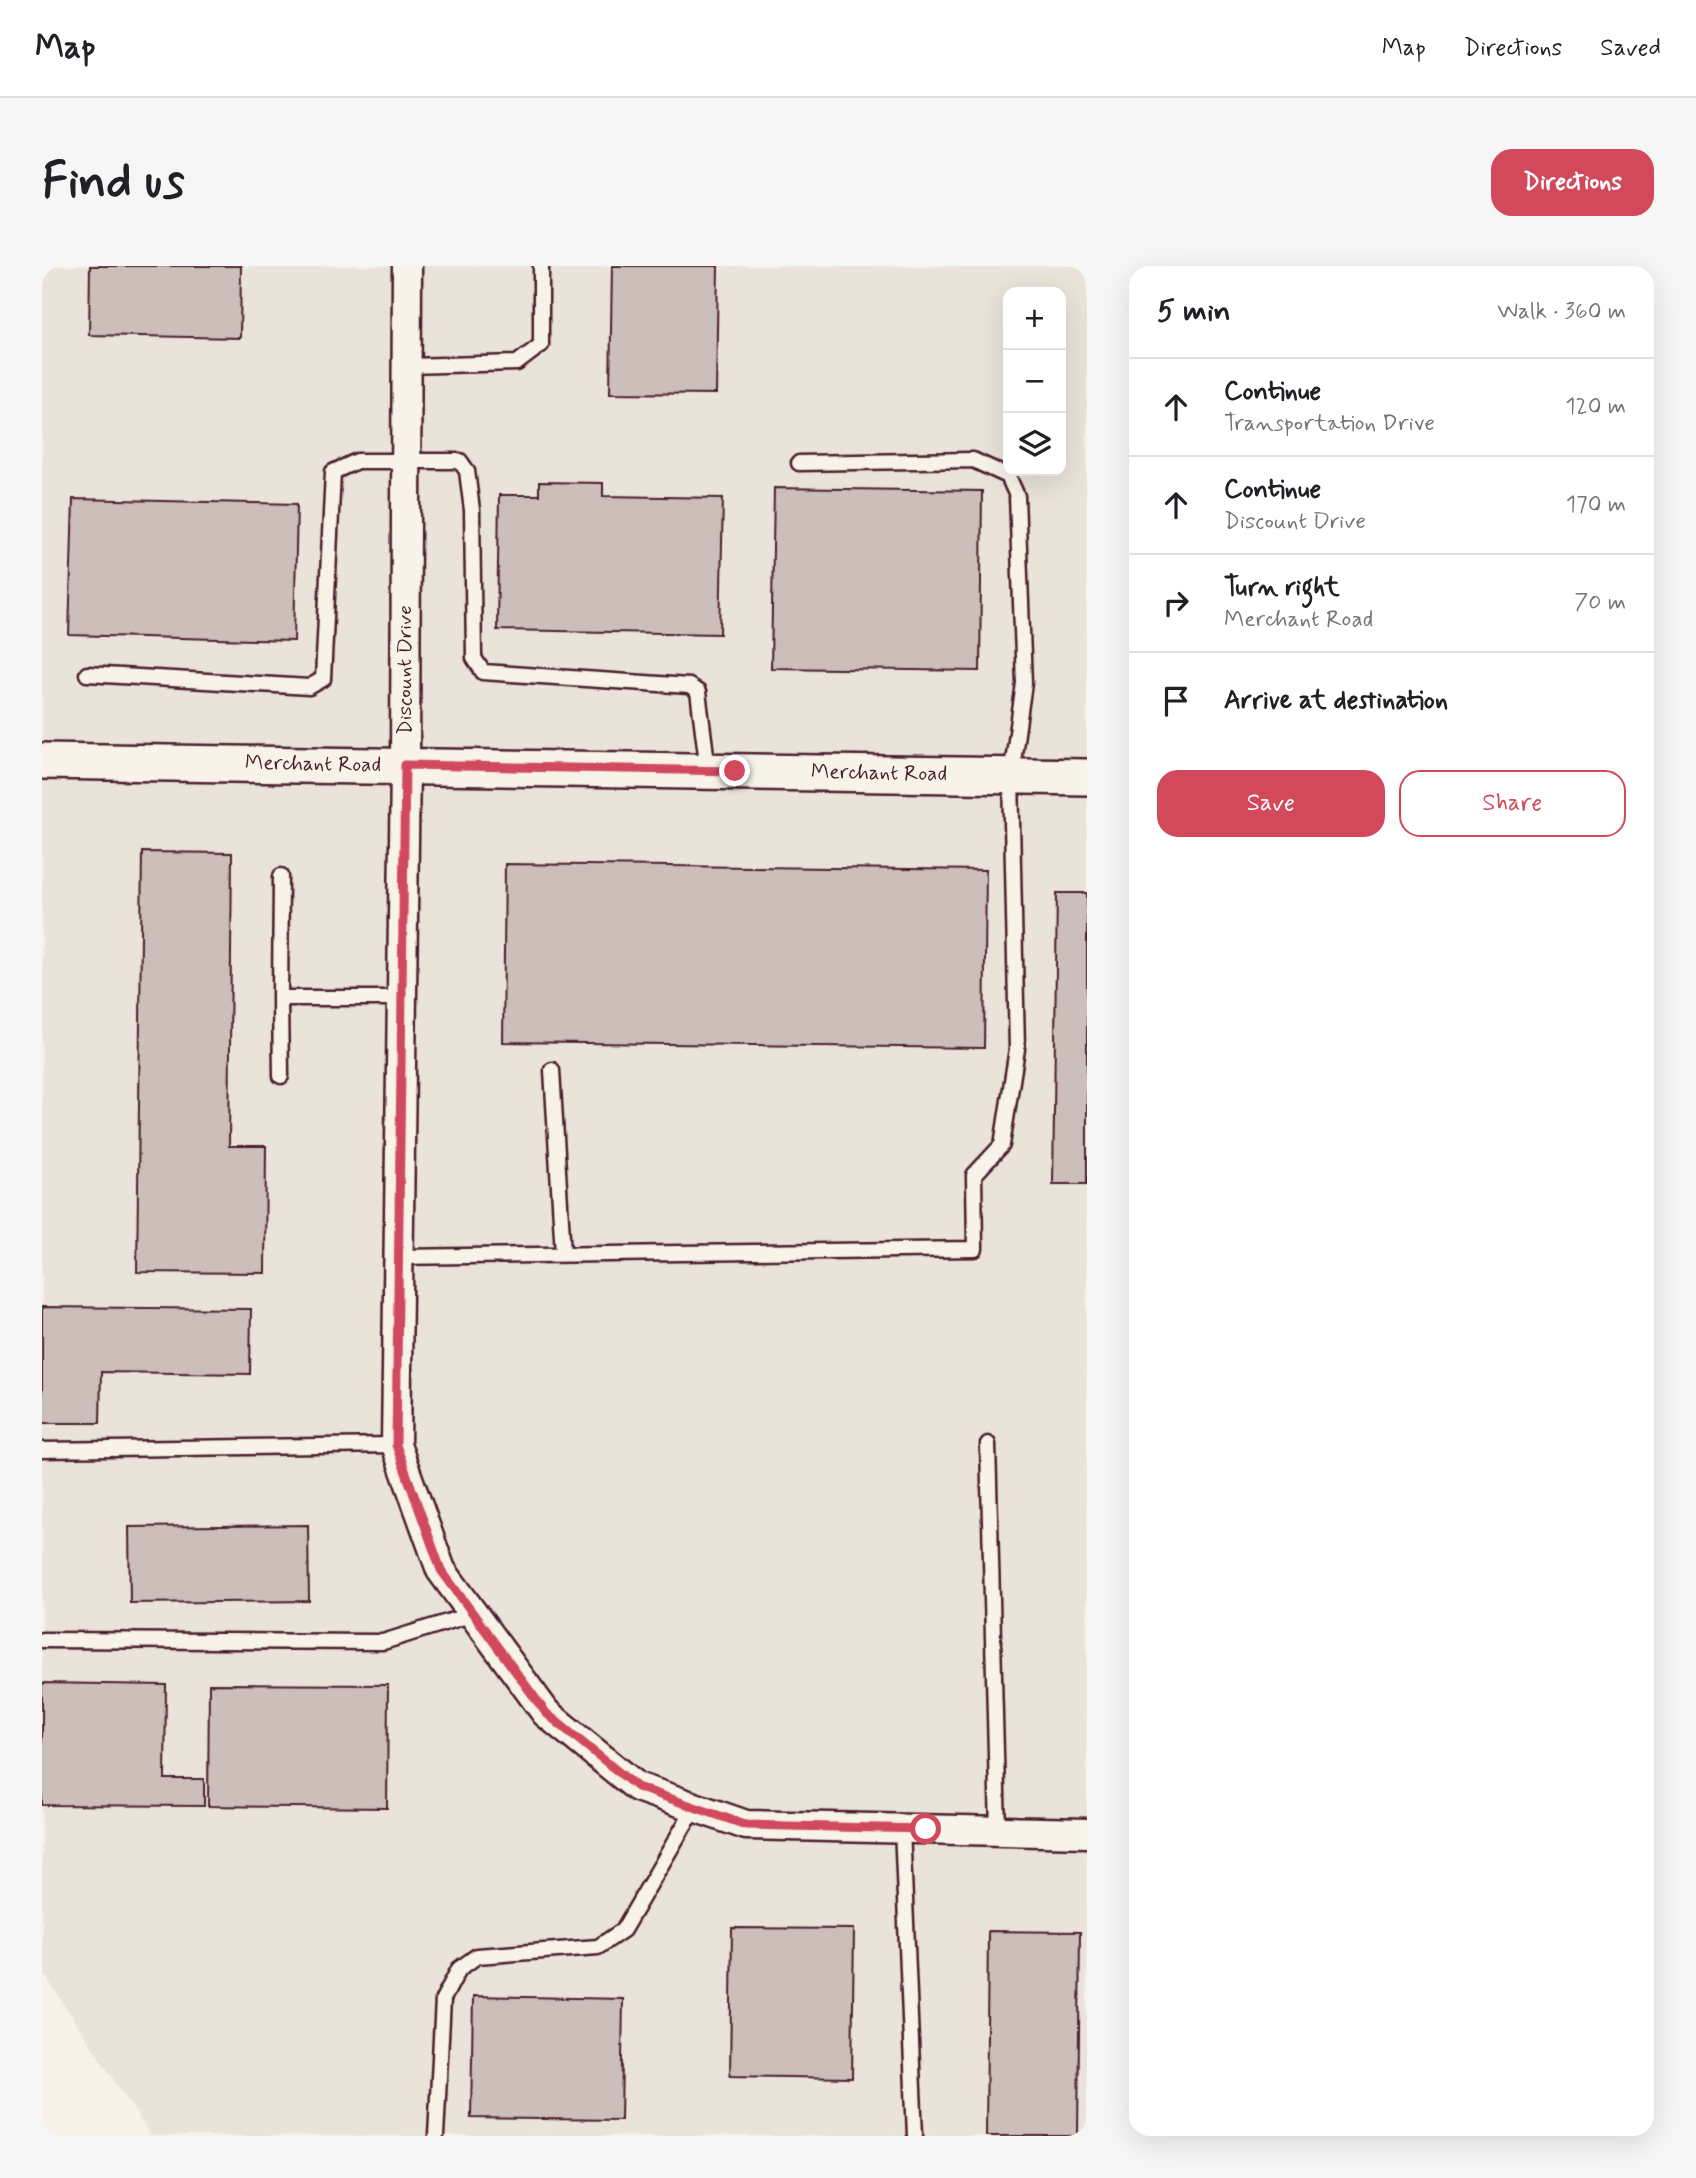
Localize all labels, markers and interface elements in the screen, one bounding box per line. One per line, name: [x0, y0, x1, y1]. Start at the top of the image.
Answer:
text: Map: [35, 26, 95, 70]
text: Map: [1382, 33, 1426, 64]
text: Directions: [1464, 33, 1562, 64]
text: Saved: [1600, 33, 1661, 64]
button: Directions: [1491, 149, 1654, 216]
text: Find us: [42, 150, 185, 215]
map controls: [1003, 287, 1066, 476]
button: +: [1003, 287, 1066, 350]
text: 5 min: [1157, 292, 1231, 331]
text: Walk · 360 m: [1497, 297, 1626, 327]
button: −: [1003, 350, 1066, 413]
text: Continue: [1224, 375, 1321, 409]
icon: ahead: [1157, 388, 1195, 426]
text: 120 m: [1565, 392, 1626, 422]
text: Transportation Drive: [1224, 409, 1435, 439]
button: layers: [1003, 413, 1066, 476]
text: Continue: [1224, 473, 1321, 507]
icon: ahead: [1157, 486, 1195, 524]
text: 170 m: [1566, 490, 1626, 520]
text: Discount Drive: [1224, 507, 1366, 537]
text: Turn right: [1224, 571, 1340, 605]
icon: right: [1157, 584, 1195, 622]
text: 70 m: [1574, 588, 1626, 618]
street label: Discount Drive: [391, 605, 419, 735]
text: Merchant Road: [1224, 605, 1373, 635]
icon: arrive: [1157, 682, 1195, 720]
text: Arrive at destination: [1224, 684, 1448, 718]
street label: Merchant Road: [245, 749, 381, 779]
route end: [719, 755, 750, 786]
street label: Merchant Road: [811, 758, 947, 788]
button: Save: [1157, 770, 1385, 837]
button: Share: [1399, 770, 1626, 837]
route start: [910, 1813, 941, 1844]

